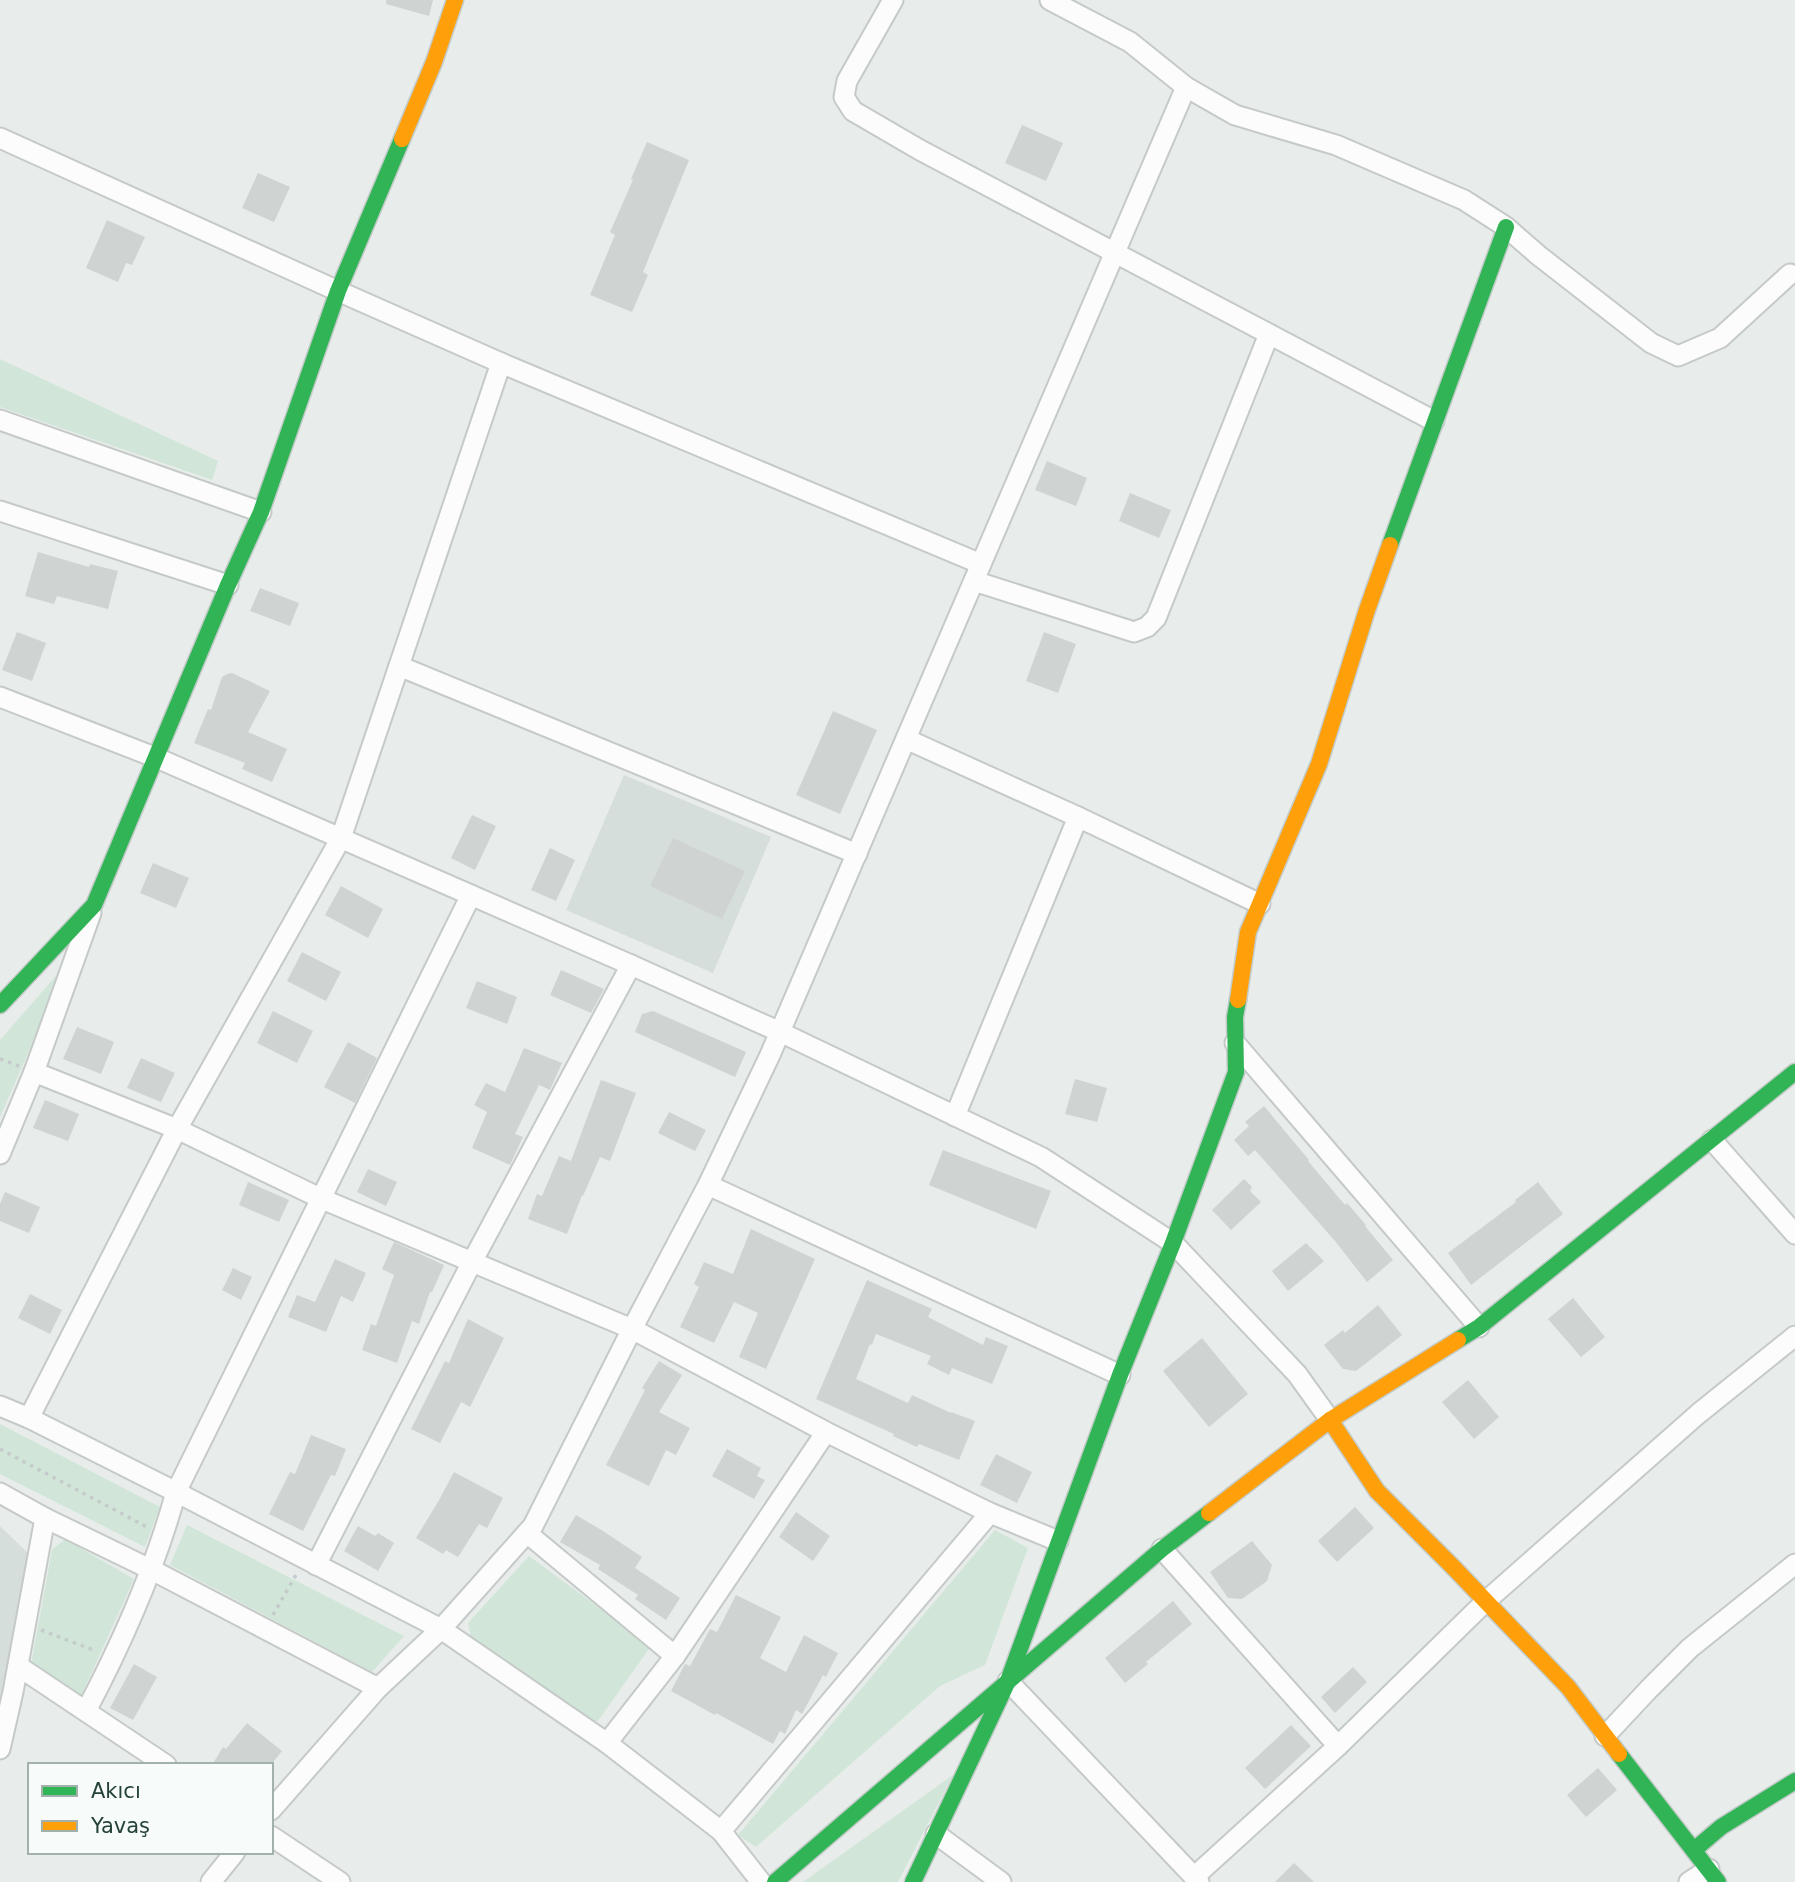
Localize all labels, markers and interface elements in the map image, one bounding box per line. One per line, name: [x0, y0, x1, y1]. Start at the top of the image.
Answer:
legend: [28, 1763, 273, 1854]
text: Akıcı: [91, 1779, 141, 1803]
text: Yavaş: [90, 1814, 150, 1838]

